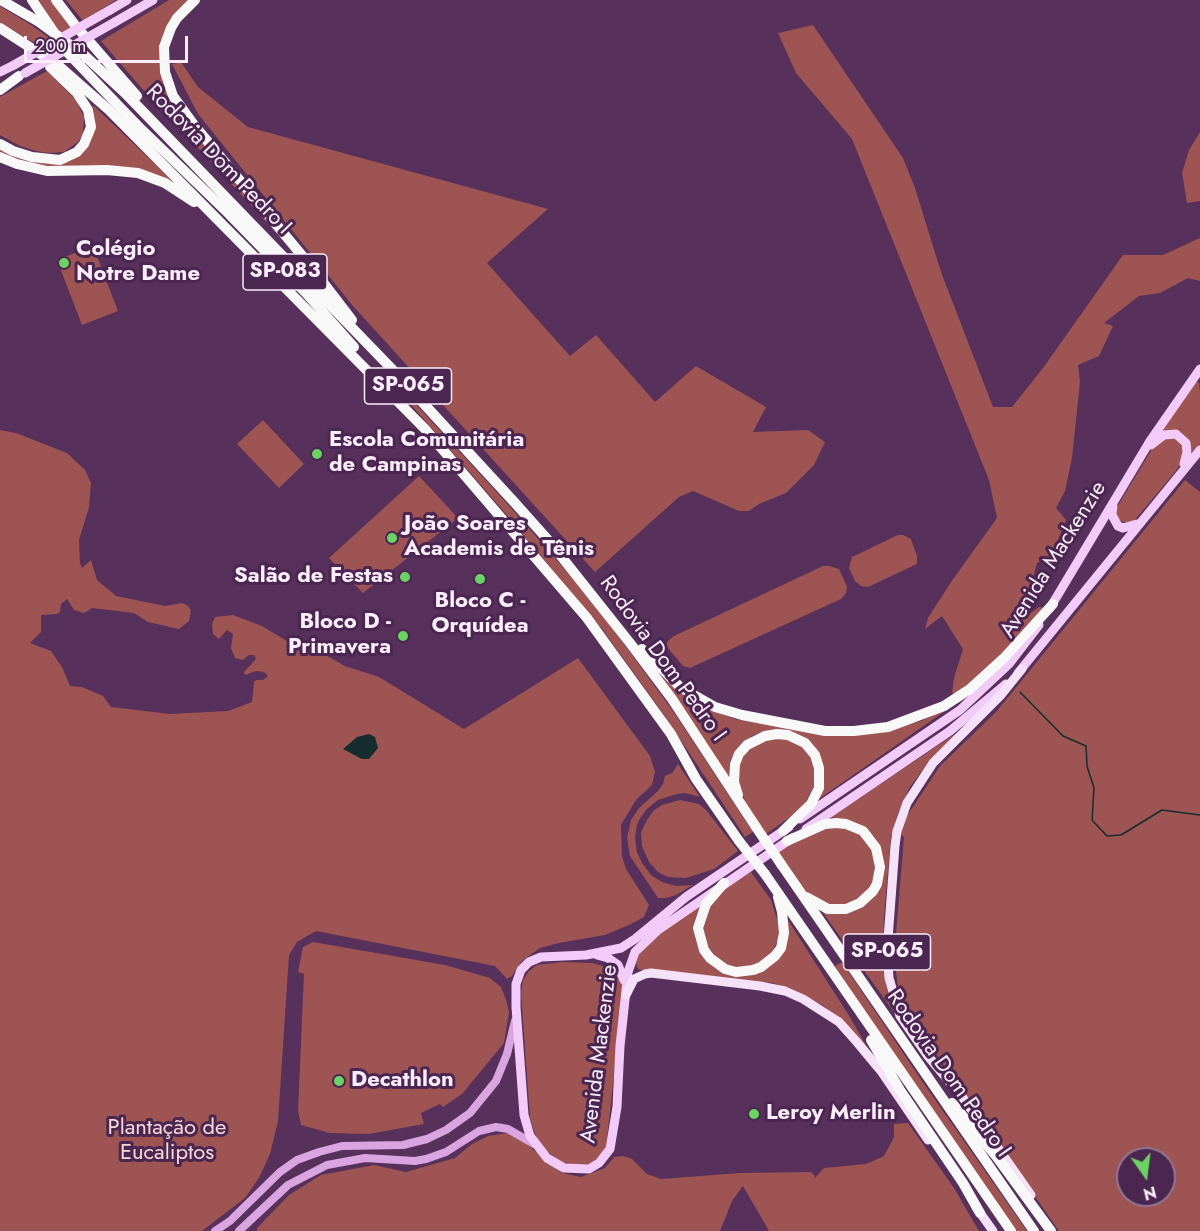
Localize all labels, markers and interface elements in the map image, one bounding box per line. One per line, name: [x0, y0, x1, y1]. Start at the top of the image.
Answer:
scale bar: [27, 24, 190, 62]
text: 200 m: [35, 33, 86, 59]
street label: Rodovia Dom Pedro I: [140, 79, 296, 241]
place label: Colégio Notre Dame: [76, 237, 200, 288]
road number: SP-083: [243, 254, 327, 290]
marker: Colégio Notre Dame: [57, 256, 71, 270]
road number: SP-065: [364, 368, 452, 404]
place label: Escola Comunitária de Campinas: [329, 428, 524, 480]
marker: Escola Comunitária de Campinas: [310, 447, 324, 461]
street label: Avenida Mackenzie: [995, 477, 1113, 643]
place label: João Soares Academis de Tênis: [404, 512, 594, 564]
marker: João Soares Academis de Tênis: [385, 531, 399, 545]
place label: Salão de Festas: [234, 564, 393, 590]
marker: Salão de Festas: [398, 570, 412, 584]
street label: Rodovia Dom Pedro I: [593, 571, 731, 747]
marker: Bloco C - Orquídea: [473, 572, 487, 586]
place label: Bloco C - Orquídea: [431, 589, 529, 640]
place label: Bloco D - Primavera: [288, 610, 391, 662]
marker: Bloco D - Primavera: [396, 629, 410, 643]
road number: SP-065: [844, 934, 930, 970]
street label: Avenida Mackenzie: [576, 963, 624, 1145]
street label: Rodovia Dom Pedro I: [880, 985, 1016, 1163]
place label: Decathlon: [351, 1068, 454, 1094]
marker: Decathlon: [332, 1074, 346, 1088]
place label: Leroy Merlin: [766, 1101, 896, 1127]
marker: Leroy Merlin: [747, 1107, 761, 1121]
park label: Plantação de Eucaliptos: [108, 1116, 226, 1168]
north arrow: [1116, 1147, 1176, 1207]
text: N: [1141, 1180, 1159, 1206]

